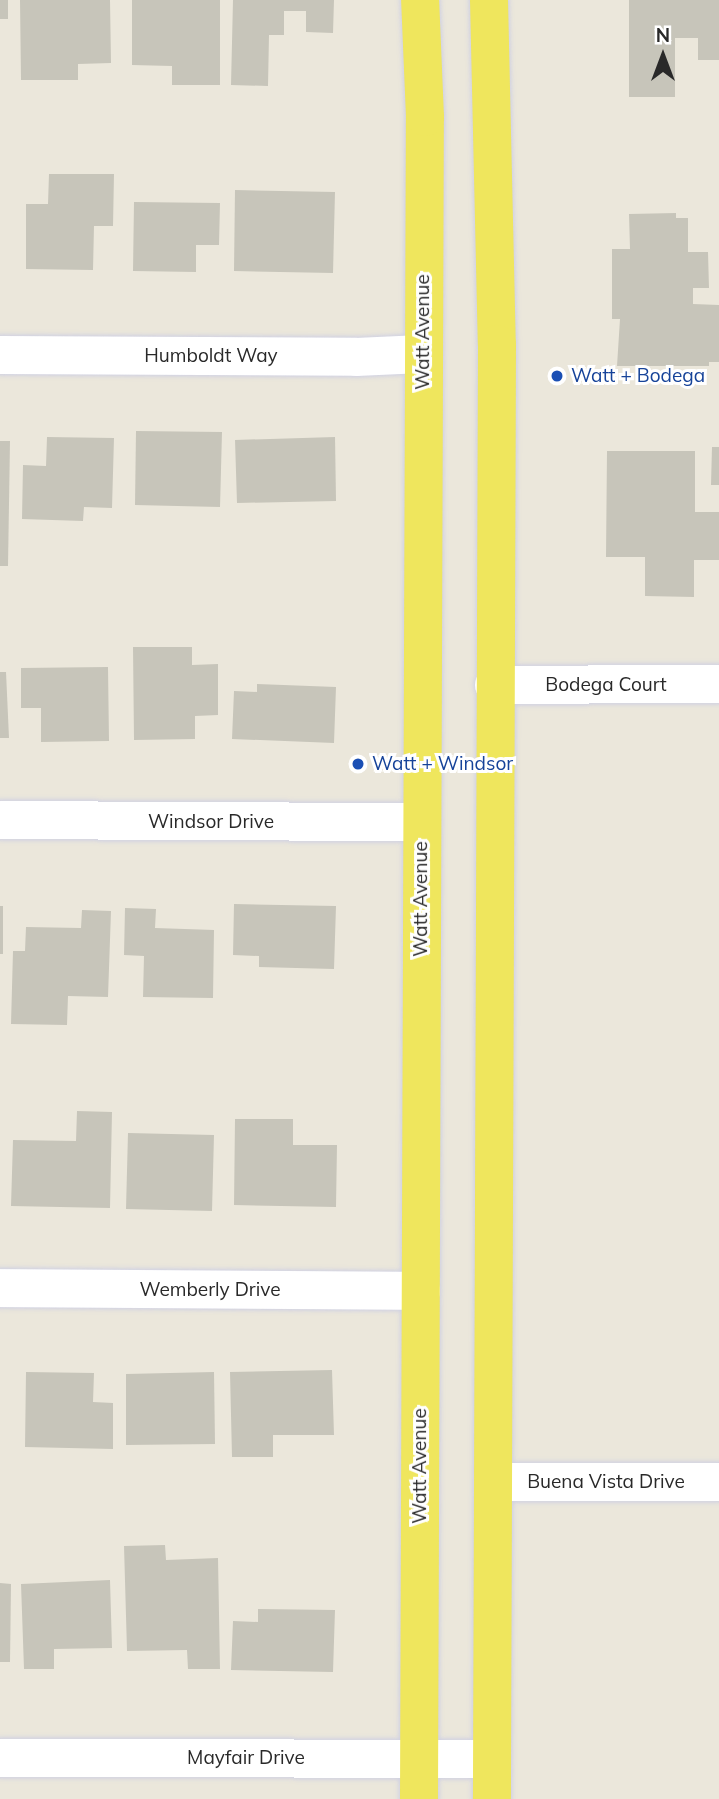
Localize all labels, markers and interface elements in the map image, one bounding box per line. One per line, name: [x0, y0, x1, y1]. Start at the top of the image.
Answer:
north arrow: [628, 21, 698, 91]
text: N: [656, 23, 670, 47]
street label: Watt Avenue: [412, 274, 434, 390]
street label: Humboldt Way: [144, 345, 278, 367]
place label: Watt + Bodega: [571, 365, 705, 387]
marker: Watt + Bodega: [549, 368, 565, 384]
street label: Bodega Court: [545, 674, 667, 696]
place label: Watt + Windsor: [372, 753, 513, 775]
marker: Watt + Windsor: [350, 756, 366, 772]
street label: Windsor Drive: [148, 811, 274, 833]
street label: Watt Avenue: [410, 841, 432, 957]
street label: Wemberly Drive: [139, 1279, 281, 1301]
street label: Watt Avenue: [409, 1408, 431, 1524]
street label: Buena Vista Drive: [527, 1471, 685, 1493]
street label: Mayfair Drive: [187, 1747, 305, 1769]

